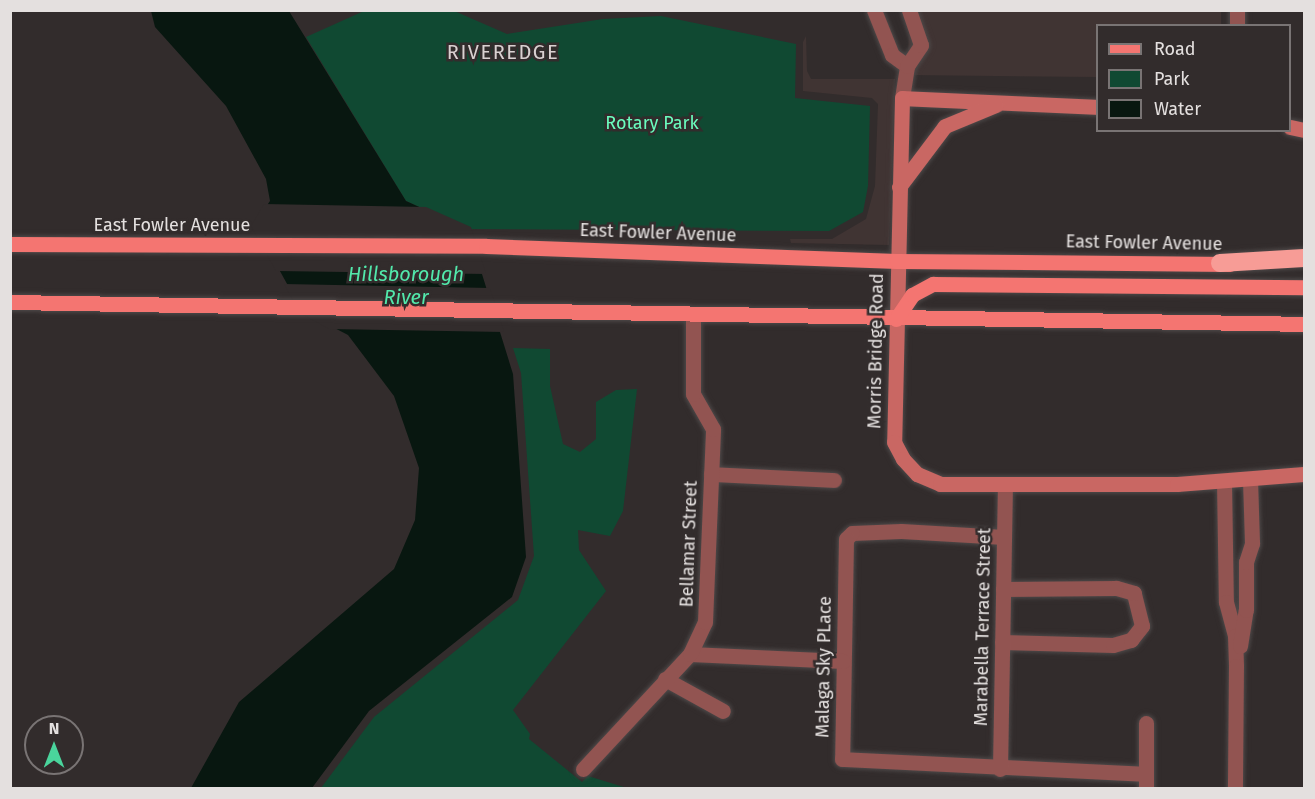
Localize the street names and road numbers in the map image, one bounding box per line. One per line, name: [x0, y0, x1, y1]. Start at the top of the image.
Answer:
street label: East Fowler Avenue: [94, 214, 250, 236]
street label: East Fowler Avenue: [579, 219, 737, 247]
street label: East Fowler Avenue: [1065, 231, 1223, 255]
street label: Morris Bridge Road: [864, 273, 888, 429]
street label: Bellamar Street: [676, 480, 702, 608]
street label: Marabella Terrace Street: [970, 528, 996, 726]
street label: Malaga Sky PLace: [812, 596, 836, 738]

